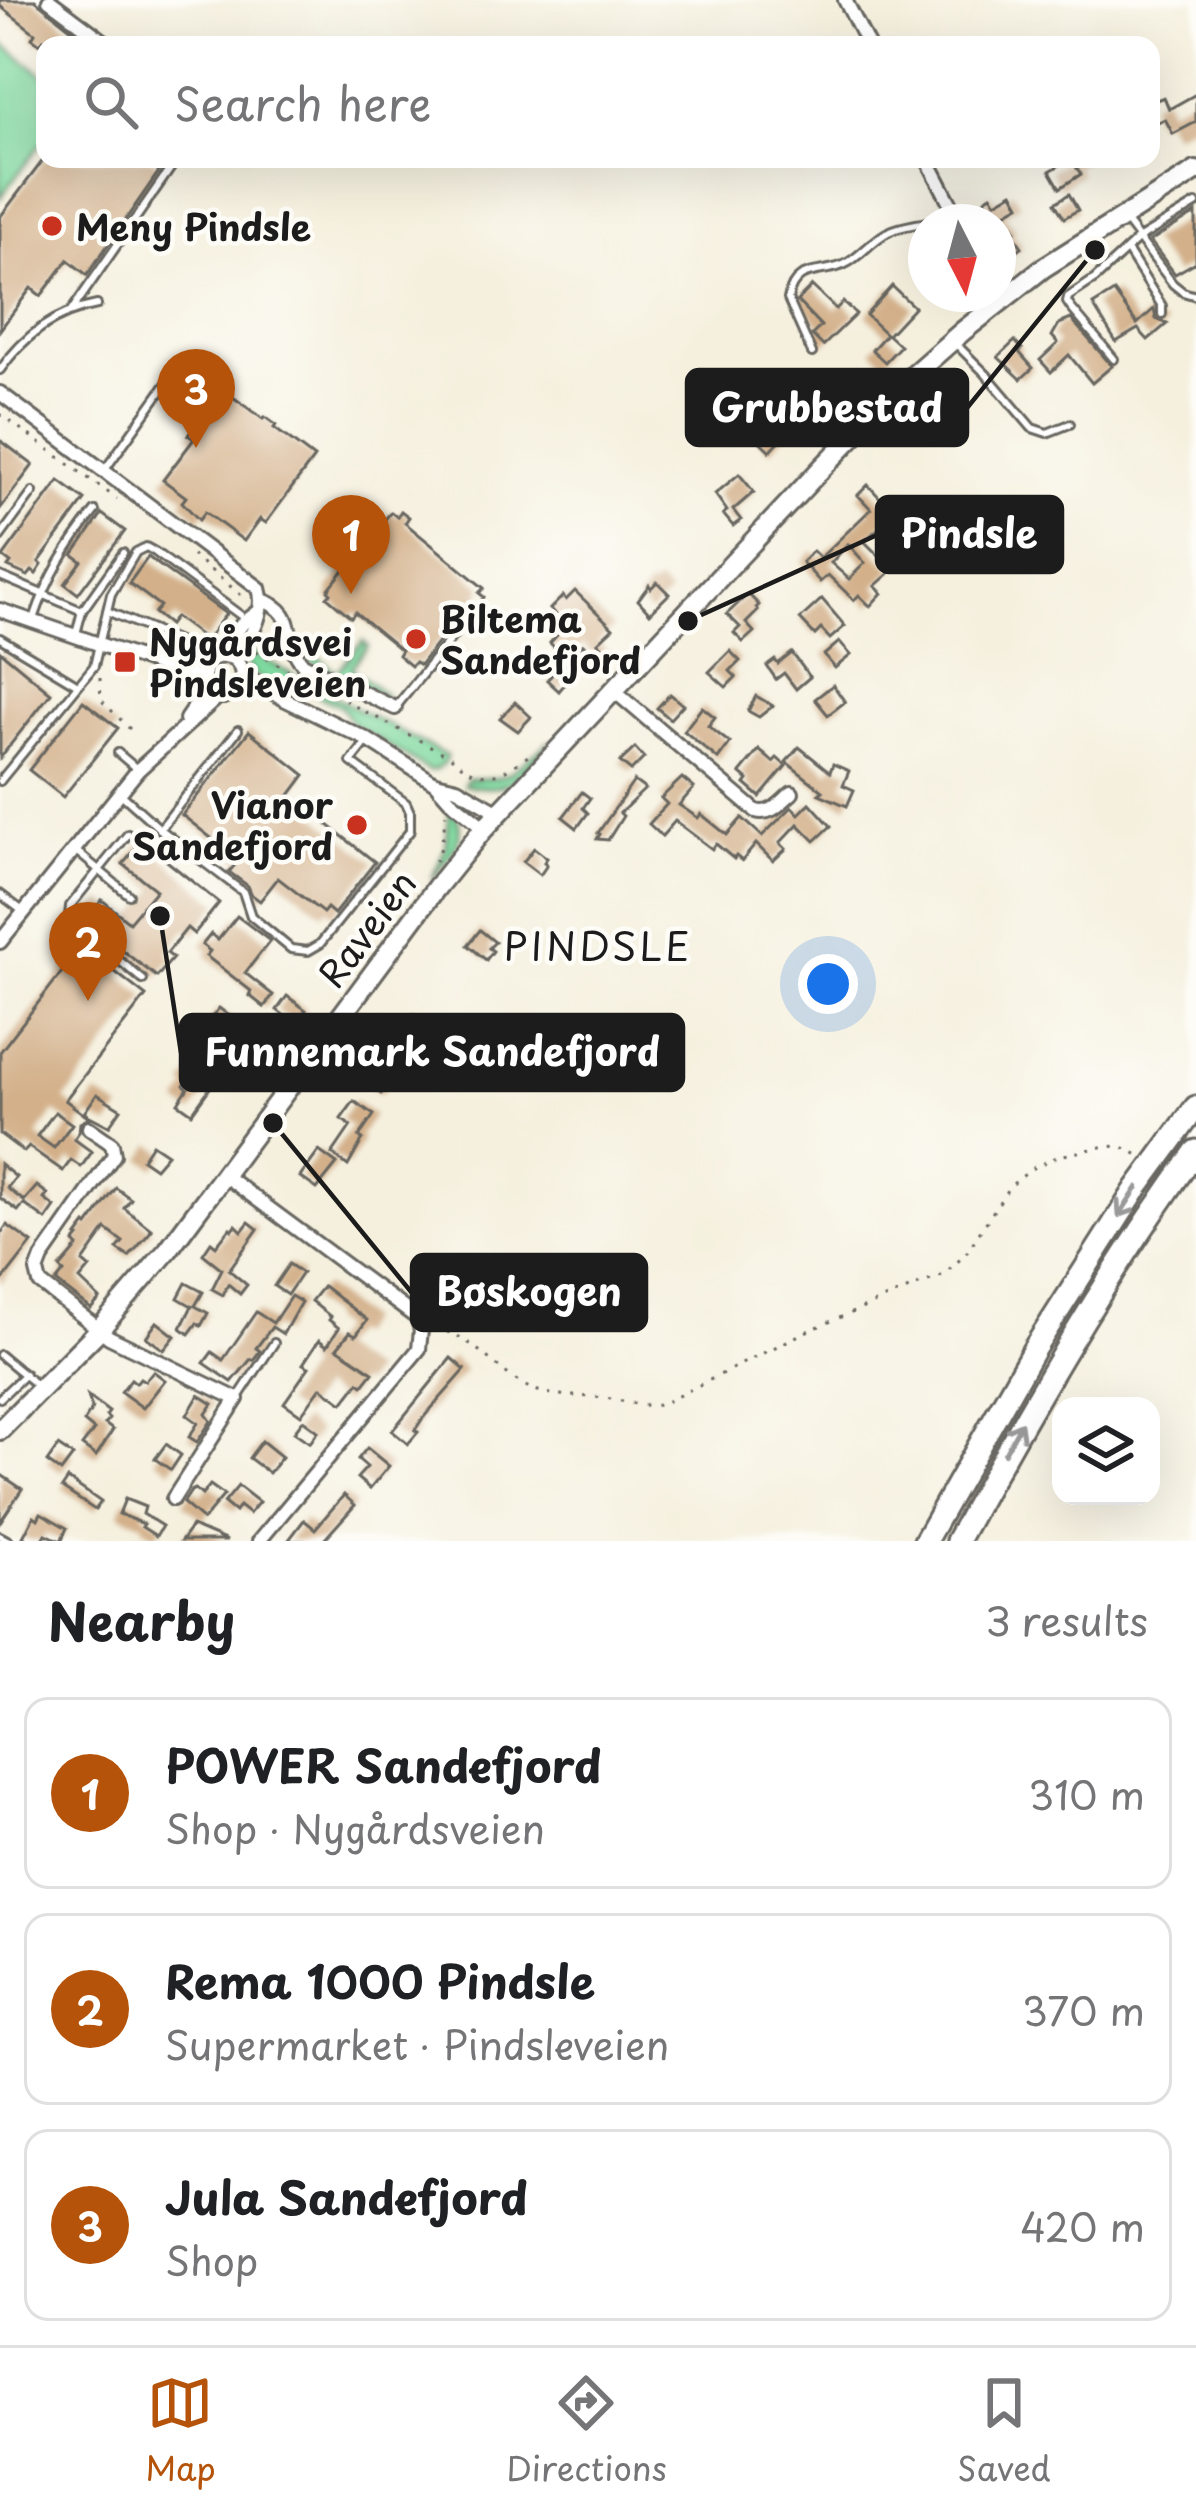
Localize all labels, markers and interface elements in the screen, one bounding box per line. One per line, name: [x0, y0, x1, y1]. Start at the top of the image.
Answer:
search box: [36, 36, 1160, 168]
text: Search here: [174, 68, 431, 136]
icon: search: [78, 69, 144, 135]
place label: Meny Pindsle: [76, 199, 311, 253]
north arrow: [908, 204, 1016, 312]
marker: Meny Pindsle: [39, 213, 65, 239]
pin: 3: [157, 349, 235, 448]
callout: Grubbestad: [687, 370, 967, 445]
text: Grubbestad: [711, 376, 943, 435]
pin: 1: [312, 495, 390, 594]
callout: Pindsle: [877, 497, 1062, 572]
text: Pindsle: [900, 502, 1038, 561]
place label: Biltema Sandefjord: [440, 591, 641, 686]
place label: Nygårdsvei Pindsleveien: [149, 614, 366, 709]
marker: Biltema Sandefjord: [403, 626, 429, 652]
marker: Nygårdsvei Pindsleveien: [112, 649, 138, 675]
place label: Vianor Sandefjord: [132, 777, 333, 872]
marker: Vianor Sandefjord: [344, 812, 370, 838]
street label: Raveien: [304, 858, 428, 998]
pin: 2: [49, 902, 127, 1001]
district label: PINDSLE: [504, 915, 692, 974]
your location: [798, 954, 858, 1014]
callout: Funnemark Sandefjord: [181, 1015, 683, 1090]
text: Funnemark Sandefjord: [204, 1020, 660, 1079]
one-way arrow: [1116, 1184, 1141, 1218]
callout: Bøskogen: [412, 1255, 646, 1330]
text: Bøskogen: [436, 1260, 622, 1319]
map controls: [1052, 1397, 1160, 1505]
button: layers: [1052, 1397, 1160, 1505]
one-way arrow: [1002, 1422, 1026, 1457]
text: Nearby: [48, 1581, 235, 1658]
text: 3 results: [985, 1590, 1148, 1649]
text: POWER Sandefjord: [165, 1730, 602, 1798]
text: 1: [81, 1764, 99, 1823]
text: 310 m: [1028, 1764, 1145, 1823]
text: Shop · Nygårdsveien: [165, 1798, 545, 1857]
text: Rema 1000 Pindsle: [165, 1946, 595, 2014]
text: 2: [76, 1980, 104, 2039]
text: 370 m: [1022, 1980, 1145, 2039]
text: Supermarket · Pindsleveien: [165, 2014, 669, 2073]
text: Jula Sandefjord: [165, 2162, 528, 2230]
text: 3: [77, 2196, 103, 2255]
text: 420 m: [1020, 2196, 1145, 2255]
text: Shop: [165, 2230, 258, 2289]
tab: Map: [145, 2370, 216, 2492]
tab: Directions: [506, 2370, 667, 2492]
tab: Saved: [957, 2370, 1051, 2492]

